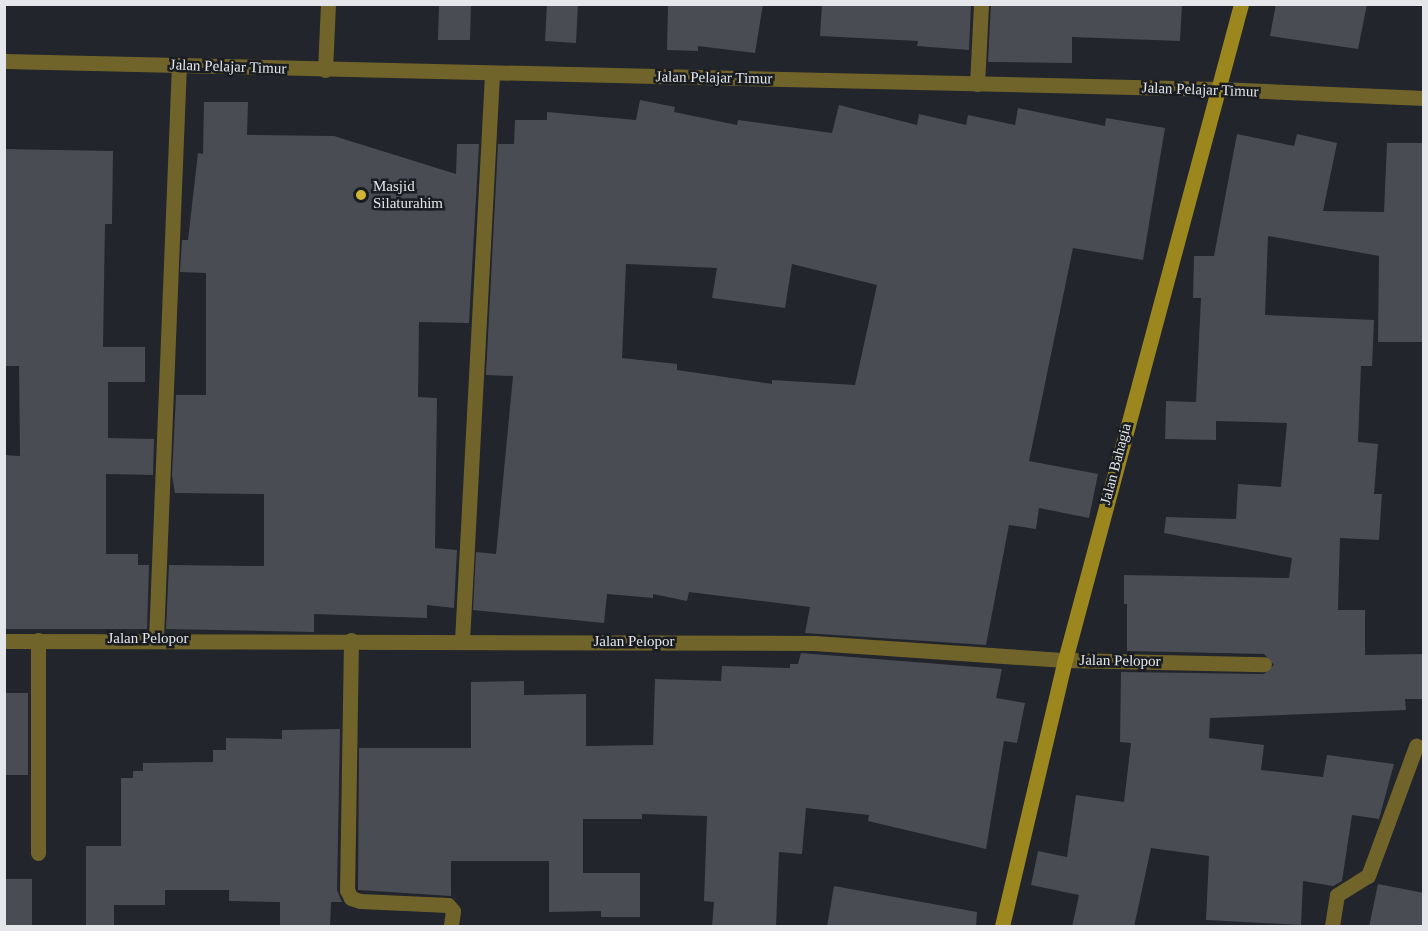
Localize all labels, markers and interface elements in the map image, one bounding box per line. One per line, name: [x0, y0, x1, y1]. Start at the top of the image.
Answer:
street label: Jalan Pelajar Timur: [169, 56, 287, 78]
street label: Jalan Pelajar Timur: [655, 68, 773, 88]
street label: Jalan Pelajar Timur: [1141, 79, 1259, 101]
place label: Masjid Silaturahim: [373, 177, 443, 212]
marker: Masjid Silaturahim: [354, 188, 368, 202]
street label: Jalan Bahagia: [1096, 421, 1136, 507]
street label: Jalan Pelopor: [107, 630, 189, 648]
street label: Jalan Pelopor: [593, 633, 675, 651]
street label: Jalan Pelopor: [1079, 651, 1161, 671]

